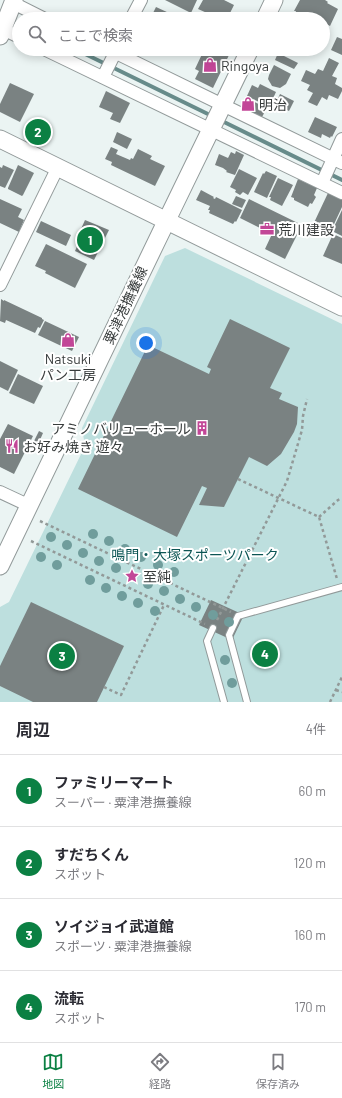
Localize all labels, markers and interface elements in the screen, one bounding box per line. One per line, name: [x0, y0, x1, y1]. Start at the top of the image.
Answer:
search box: [12, 12, 330, 56]
icon: search: [26, 23, 48, 45]
text: ここで検索: [58, 26, 133, 44]
shop icon: Ringoya: [202, 57, 218, 73]
place label: Ringoya: [221, 57, 269, 74]
shop icon: 明治: [240, 96, 256, 112]
place label: 明治: [259, 96, 287, 113]
pin: 2: [25, 117, 51, 147]
office icon: 荒川建設: [259, 221, 275, 237]
place label: 荒川建設: [278, 221, 334, 238]
pin: 1: [77, 225, 103, 255]
street label: 粟津港撫養線: [100, 263, 150, 347]
shop icon: Natsuki パン工房: [60, 332, 76, 348]
your location: [136, 333, 156, 353]
place label: Natsuki パン工房: [40, 350, 96, 383]
place label: アミノバリューホール: [51, 420, 191, 437]
building icon: アミノバリューホール: [194, 420, 210, 436]
restaurant icon: お好み焼き 遊々: [4, 438, 20, 454]
place label: お好み焼き 遊々: [23, 438, 124, 455]
park label: 鳴門・大塚スポーツパーク: [111, 546, 279, 563]
place icon: 至純: [124, 568, 140, 584]
place label: 至純: [143, 568, 171, 585]
pin: 4: [252, 639, 278, 669]
pin: 3: [49, 641, 75, 671]
text: 周辺: [16, 719, 50, 739]
text: 4件: [306, 721, 326, 737]
text: ファミリーマート: [54, 773, 174, 791]
text: 1: [27, 783, 31, 799]
text: 60 m: [299, 783, 326, 799]
text: スーパー · 粟津港撫養線: [54, 794, 192, 810]
text: すだちくん: [54, 845, 129, 863]
text: 2: [25, 855, 33, 871]
text: 120 m: [294, 855, 326, 871]
text: スポット: [54, 866, 106, 882]
text: ソイジョイ武道館: [54, 917, 174, 935]
text: 3: [25, 927, 33, 943]
text: 160 m: [294, 927, 326, 943]
text: スポーツ · 粟津港撫養線: [54, 938, 192, 954]
text: 流転: [54, 989, 84, 1007]
text: 4: [25, 999, 33, 1015]
text: 170 m: [295, 999, 326, 1015]
text: スポット: [54, 1010, 106, 1026]
tab: 地図: [42, 1051, 64, 1091]
tab: 経路: [149, 1051, 171, 1091]
tab: 保存済み: [256, 1051, 300, 1091]

